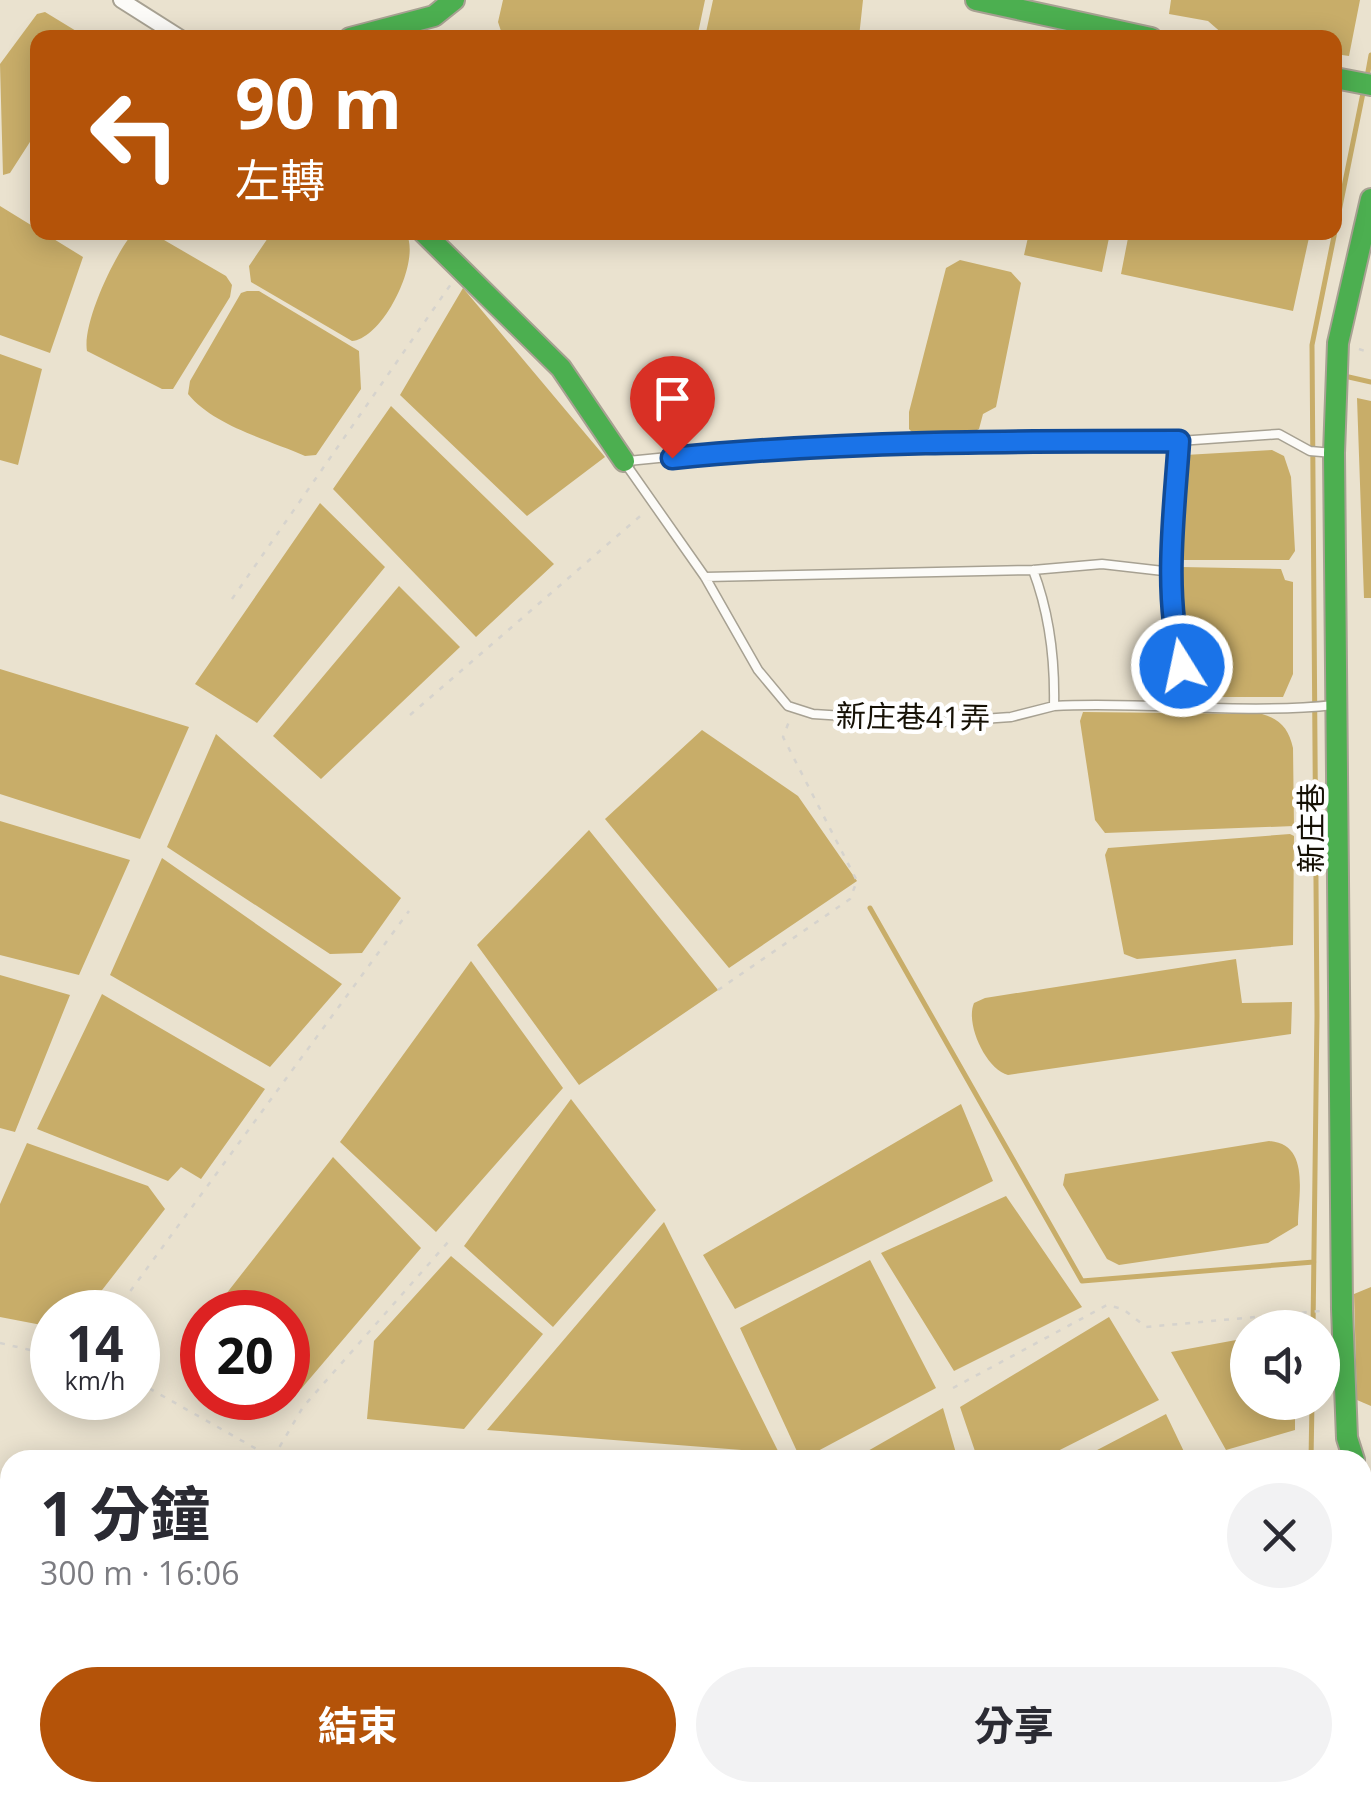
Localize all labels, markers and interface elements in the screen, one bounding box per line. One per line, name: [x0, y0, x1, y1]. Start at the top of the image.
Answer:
text: 90 m: [235, 54, 402, 150]
icon: left: [70, 70, 200, 200]
text: 左轉: [235, 149, 325, 210]
pin: [630, 356, 715, 459]
icon: arrive: [645, 371, 700, 426]
position arrow: [1130, 614, 1234, 718]
street label: 新庄巷41弄: [835, 694, 991, 738]
street label: 新庄巷: [1290, 783, 1331, 873]
speed limit sign: 20: [180, 1290, 310, 1420]
text: 14: [66, 1309, 124, 1377]
map controls: [1230, 1310, 1340, 1420]
button: sound: [1230, 1310, 1340, 1420]
text: km/h: [65, 1363, 125, 1397]
text: 1 分鐘: [40, 1472, 210, 1554]
button: close: [1227, 1483, 1332, 1588]
text: 300 m · 16:06: [40, 1551, 239, 1594]
button: 結束: [40, 1667, 676, 1782]
button: 分享: [696, 1667, 1332, 1782]

